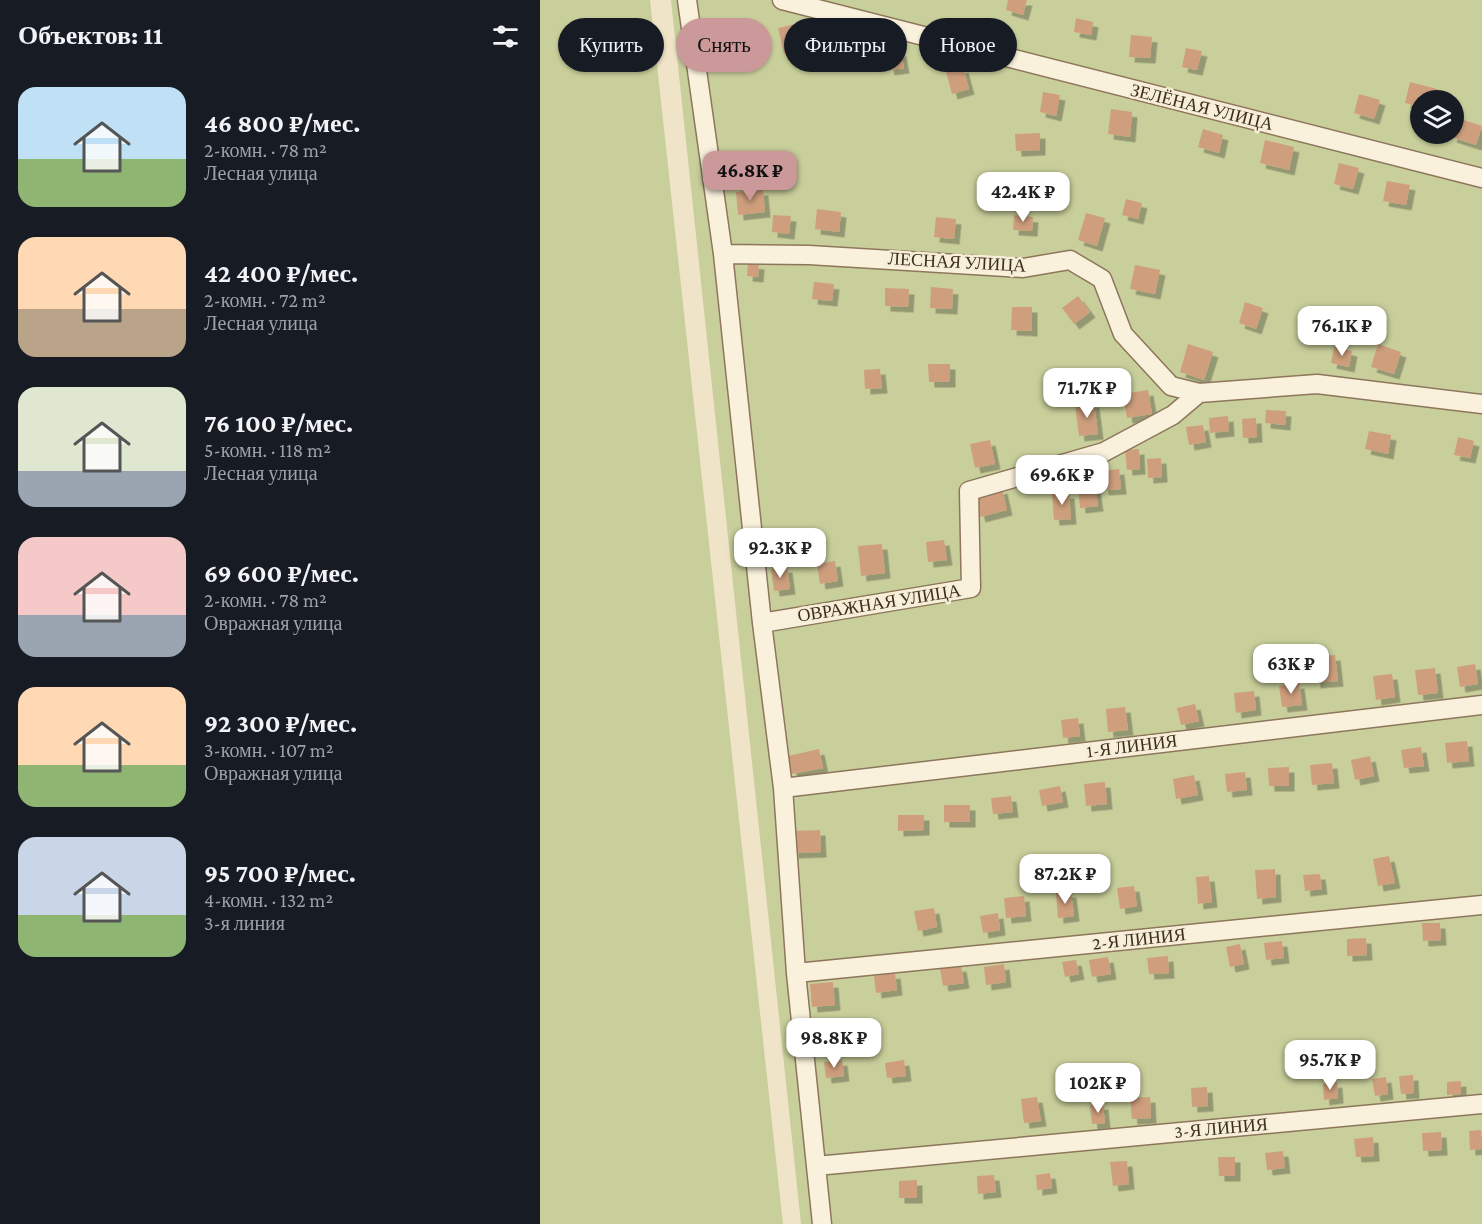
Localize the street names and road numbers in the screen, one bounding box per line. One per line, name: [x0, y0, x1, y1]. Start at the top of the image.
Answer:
street label: ЗЕЛЁНАЯ УЛИЦА: [1129, 80, 1275, 134]
street label: ЛЕСНАЯ УЛИЦА: [887, 248, 1027, 276]
street label: ОВРАЖНАЯ УЛИЦА: [796, 580, 962, 626]
street label: 1-Я ЛИНИЯ: [1086, 731, 1178, 761]
street label: 2-Я ЛИНИЯ: [1091, 924, 1187, 954]
street label: 3-Я ЛИНИЯ: [1173, 1114, 1269, 1142]

